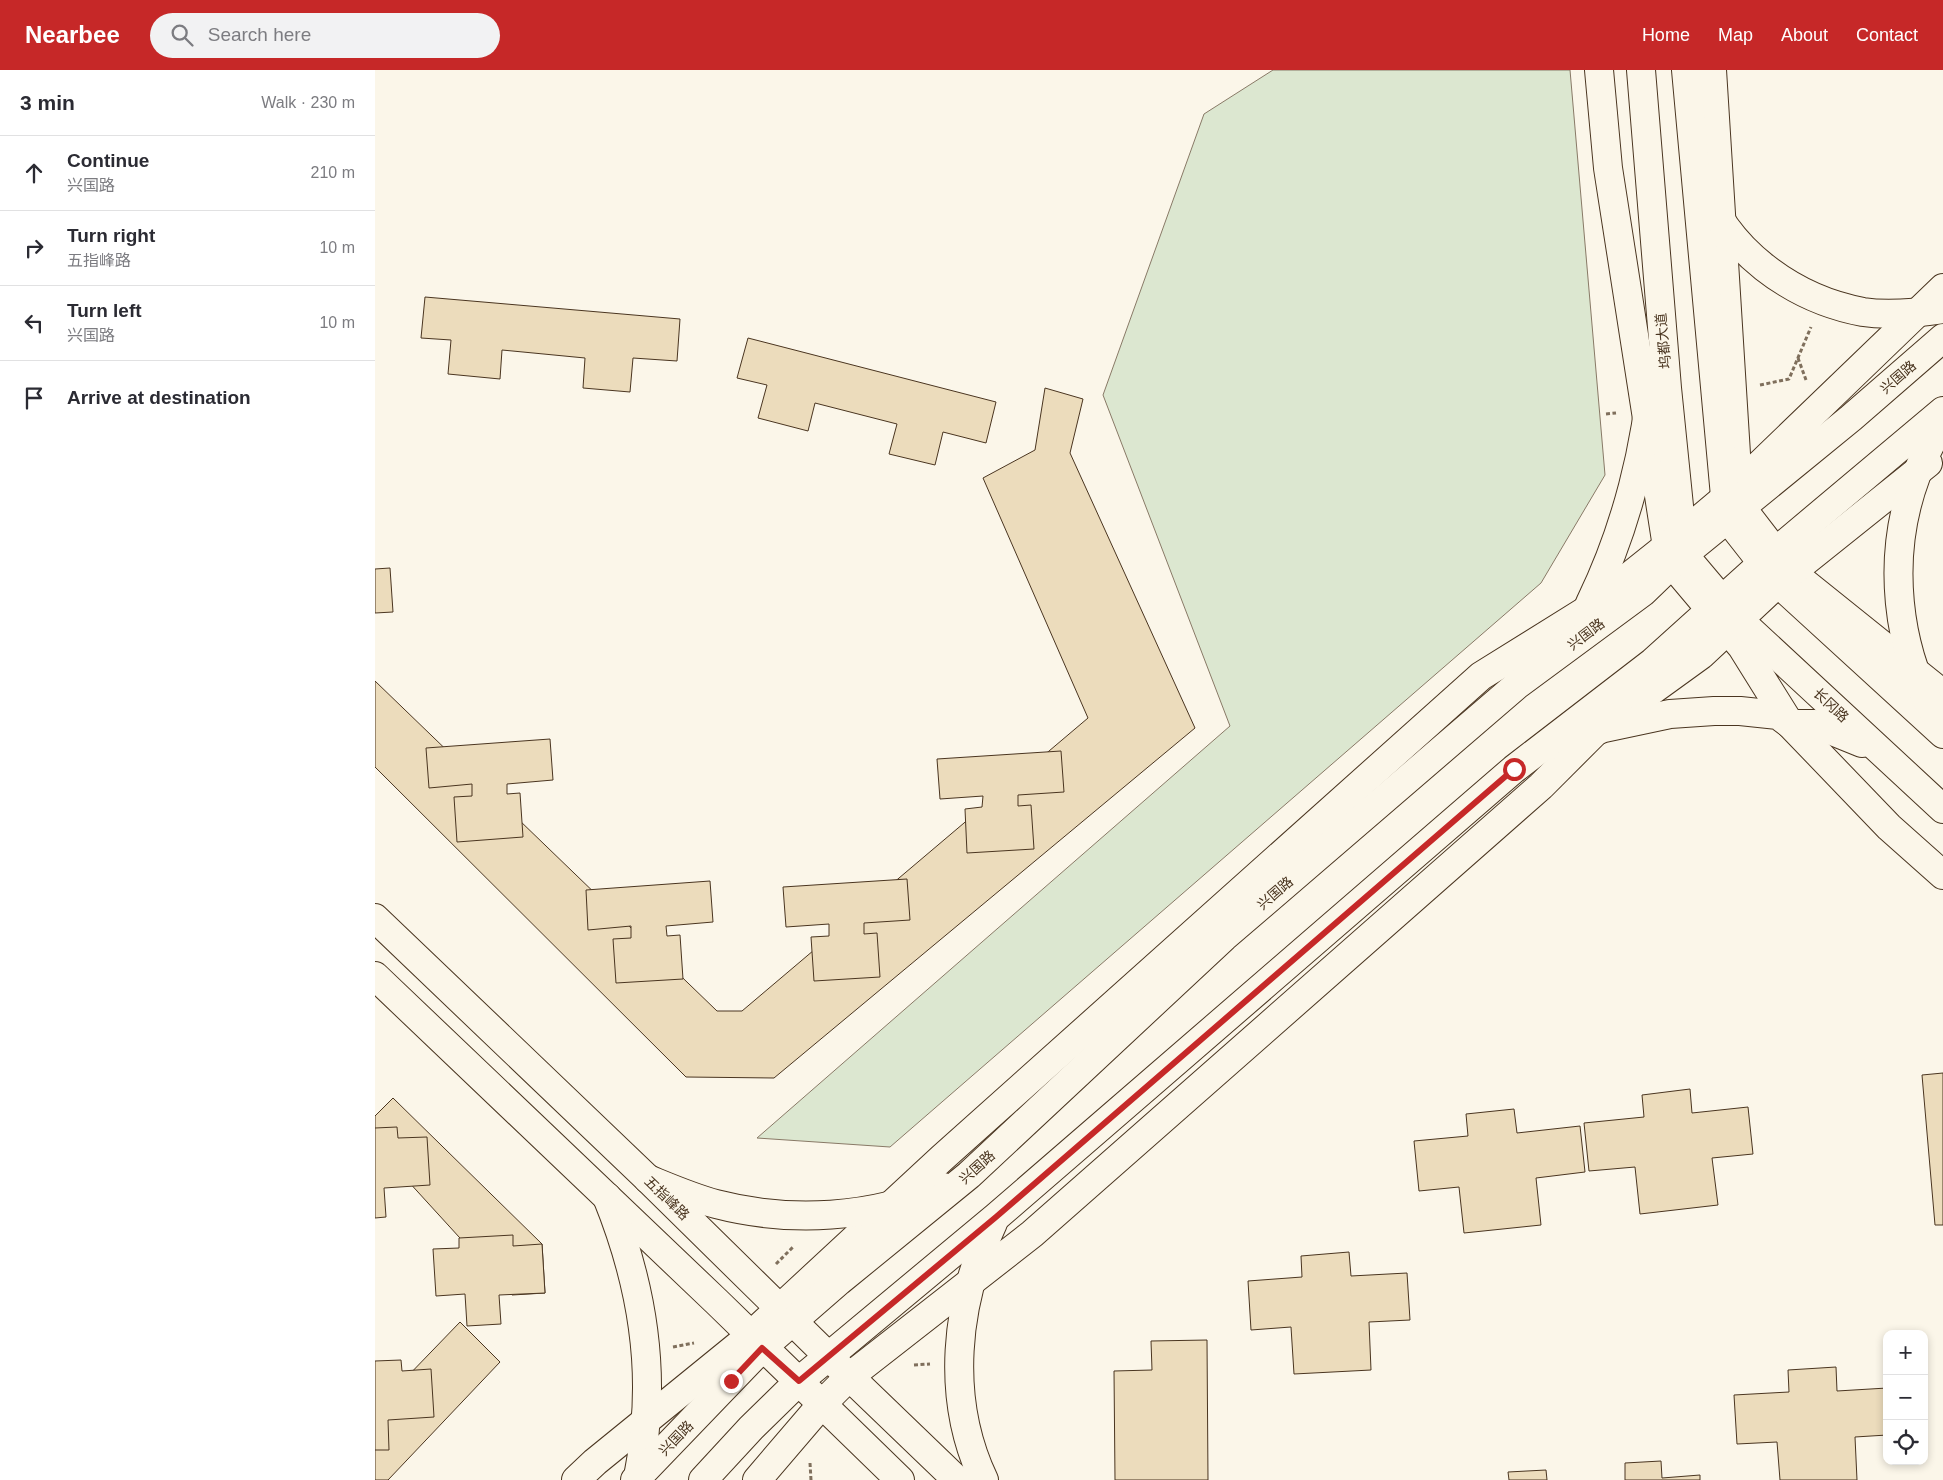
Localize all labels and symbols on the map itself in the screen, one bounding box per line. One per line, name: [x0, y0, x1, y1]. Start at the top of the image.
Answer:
street label: 坞都大道: [1653, 312, 1673, 370]
street label: 兴国路: [1877, 357, 1919, 397]
street label: 兴国路: [1564, 615, 1608, 653]
street label: 长冈路: [1810, 685, 1852, 725]
route start: [1503, 758, 1526, 781]
street label: 兴国路: [1254, 873, 1296, 913]
street label: 兴国路: [956, 1147, 998, 1187]
street label: 五指峰路: [641, 1173, 693, 1223]
route end: [720, 1370, 743, 1393]
street label: 兴国路: [656, 1417, 696, 1459]

